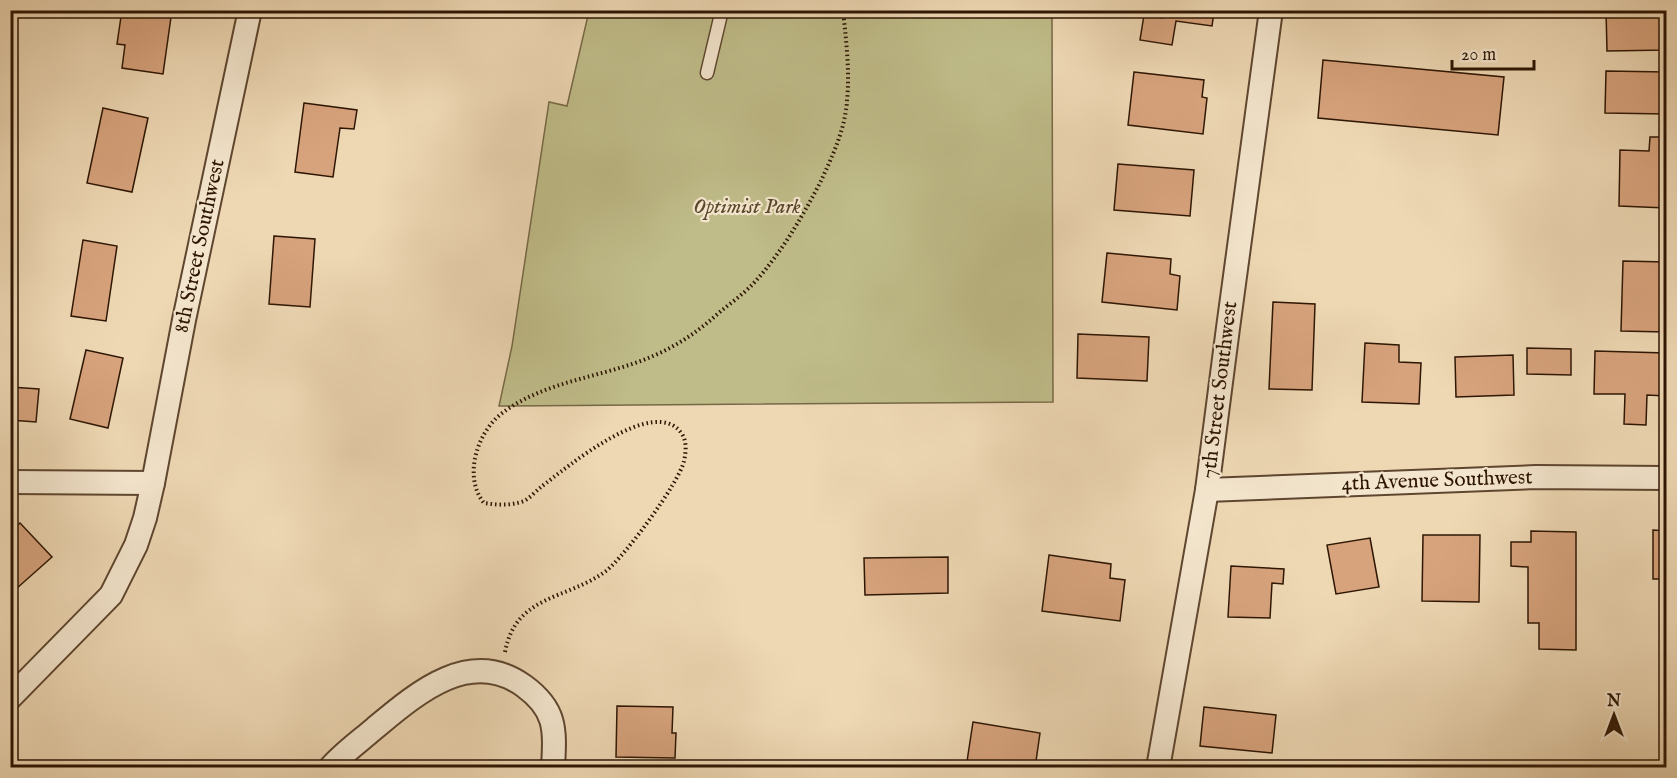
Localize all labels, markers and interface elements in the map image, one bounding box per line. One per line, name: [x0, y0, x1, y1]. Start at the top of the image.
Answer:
scale bar: [1452, 33, 1534, 71]
text: 20 m: [1461, 44, 1496, 67]
street label: 8th Street Southwest: [168, 157, 232, 335]
park label: Optimist Park: [693, 194, 801, 221]
street label: 7th Street Southwest: [1196, 300, 1244, 480]
street label: 4th Avenue Southwest: [1341, 464, 1533, 498]
north arrow: [1584, 685, 1644, 745]
text: N: [1606, 692, 1621, 712]

